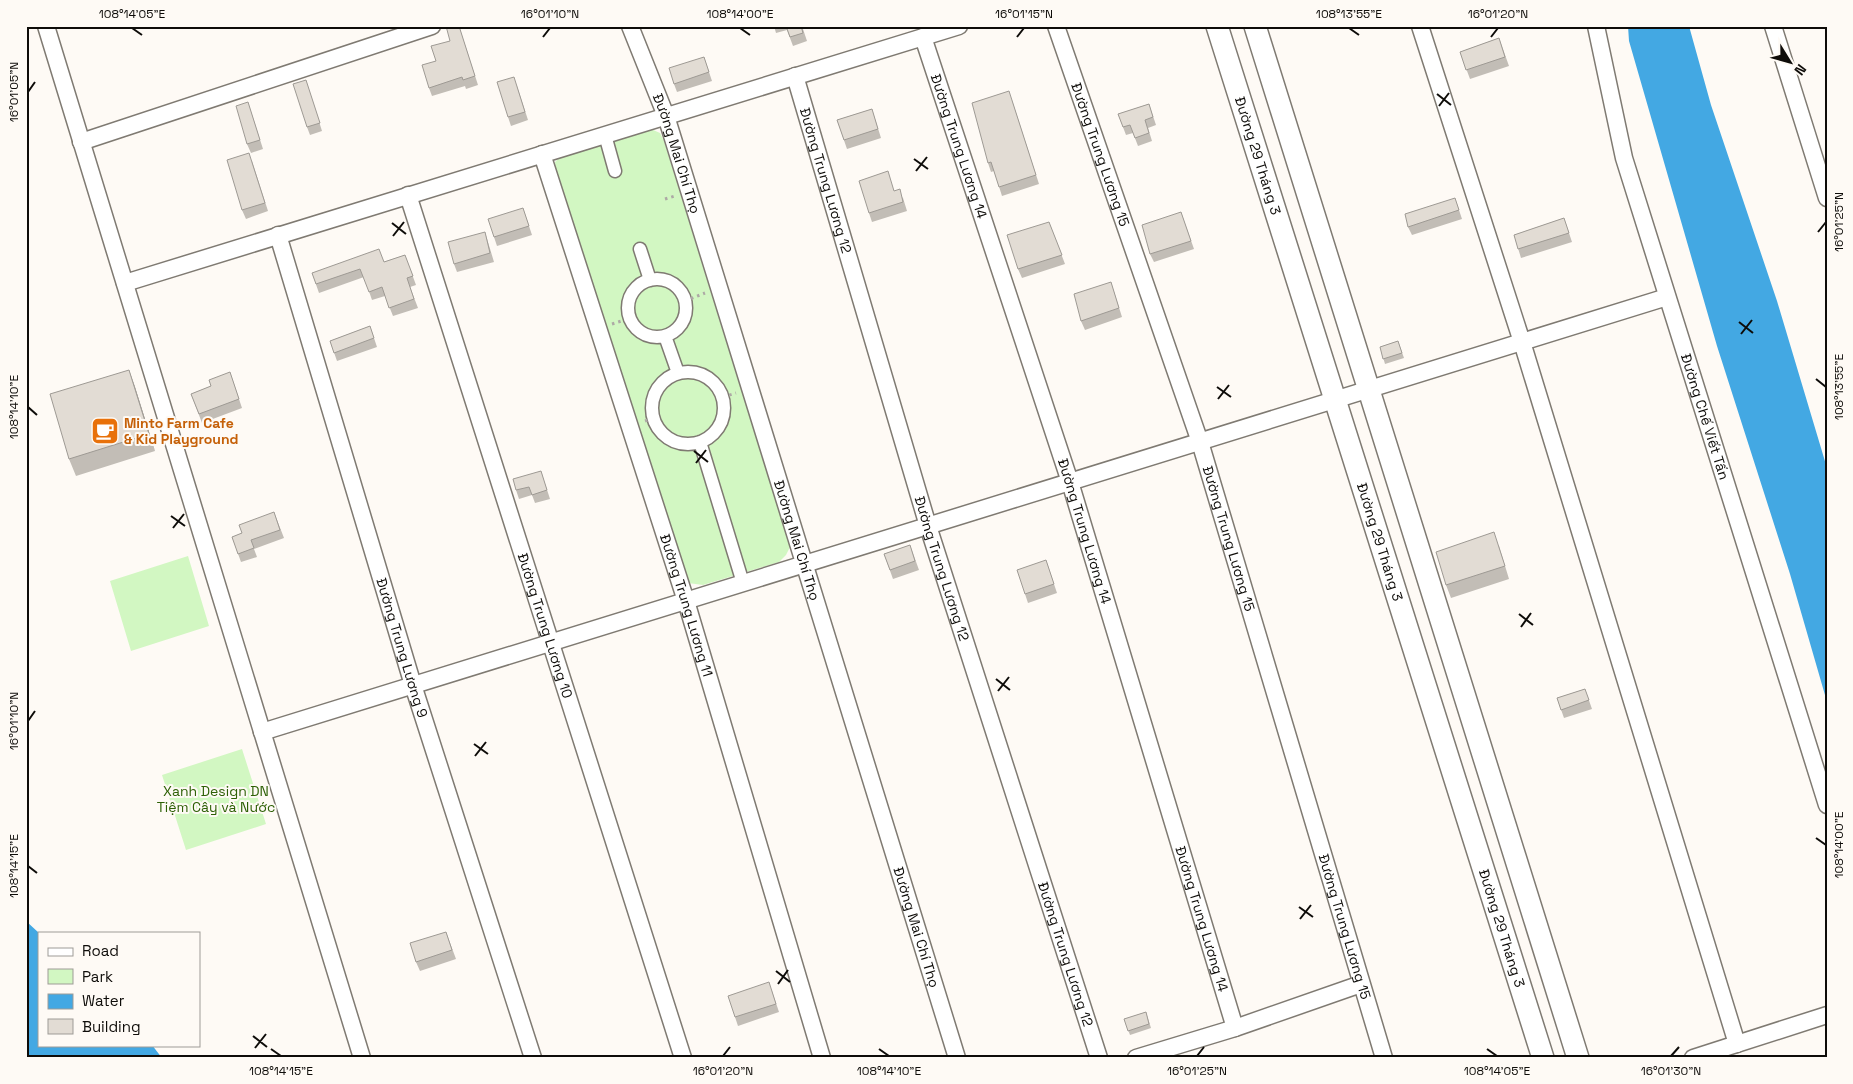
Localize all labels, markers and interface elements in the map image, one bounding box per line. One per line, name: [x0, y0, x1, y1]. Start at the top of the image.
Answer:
text: 108°14'05"E: [99, 6, 166, 22]
text: 16°01'10"N: [521, 6, 579, 22]
text: 108°14'00"E: [706, 6, 774, 22]
text: 16°01'15"N: [995, 6, 1053, 22]
text: 108°13'55"E: [1316, 6, 1382, 22]
text: 16°01'20"N: [1468, 6, 1528, 22]
north arrow: [1766, 38, 1816, 88]
text: N: [1790, 61, 1810, 79]
text: 16°01'05"N: [6, 62, 22, 122]
street label: Đường Trung Lương 14: [927, 72, 991, 221]
street label: Đường Trung Lương 15: [1067, 80, 1134, 229]
street label: Đường Mai Chí Thọ: [649, 91, 705, 216]
street label: Đường 29 Tháng 3: [1231, 94, 1285, 217]
street label: Đường Trung Lương 12: [796, 106, 856, 255]
text: 16°01'25"N: [1831, 192, 1847, 252]
street label: Đường Chế Viết Tấn: [1677, 351, 1733, 482]
text: 108°13'55"E: [1831, 354, 1847, 420]
text: 108°14'10"E: [6, 375, 22, 439]
place label: Minto Farm Cafe & Kid Playground: [124, 414, 238, 448]
cafe icon: Minto Farm Cafe & Kid Playground: [90, 416, 120, 446]
street label: Đường Trung Lương 14: [1054, 456, 1115, 606]
street label: Đường Trung Lương 15: [1199, 464, 1259, 613]
street label: Đường Mai Chí Thọ: [770, 478, 824, 603]
street label: Đường 29 Tháng 3: [1353, 481, 1407, 603]
street label: Đường Trung Lương 12: [911, 494, 973, 643]
street label: Đường Trung Lương 11: [656, 532, 717, 679]
street label: Đường Trung Lương 10: [514, 551, 577, 701]
street label: Đường Trung Lương 9: [372, 576, 432, 720]
text: 16°01'10"N: [6, 692, 22, 750]
park label: Xanh Design DN Tiệm Cây và Nước: [157, 782, 275, 816]
text: 108°14'00"E: [1831, 811, 1847, 879]
text: 108°14'15"E: [6, 834, 22, 898]
street label: Đường Trung Lương 14: [1172, 844, 1233, 994]
street label: Đường Trung Lương 15: [1315, 852, 1375, 1001]
street label: Đường Mai Chí Thọ: [890, 865, 944, 990]
street label: Đường 29 Tháng 3: [1475, 867, 1529, 989]
street label: Đường Trung Lương 12: [1034, 880, 1097, 1029]
legend: [38, 932, 200, 1046]
text: Road: [82, 941, 119, 960]
text: Park: [82, 967, 113, 986]
text: Water: [82, 991, 125, 1010]
text: Building: [82, 1017, 141, 1036]
text: 108°14'15"E: [249, 1063, 313, 1079]
text: 16°01'20"N: [693, 1063, 753, 1079]
text: 108°14'10"E: [857, 1063, 921, 1079]
text: 16°01'25"N: [1167, 1063, 1227, 1079]
text: 108°14'05"E: [1464, 1063, 1531, 1079]
text: 16°01'30"N: [1641, 1063, 1701, 1079]

